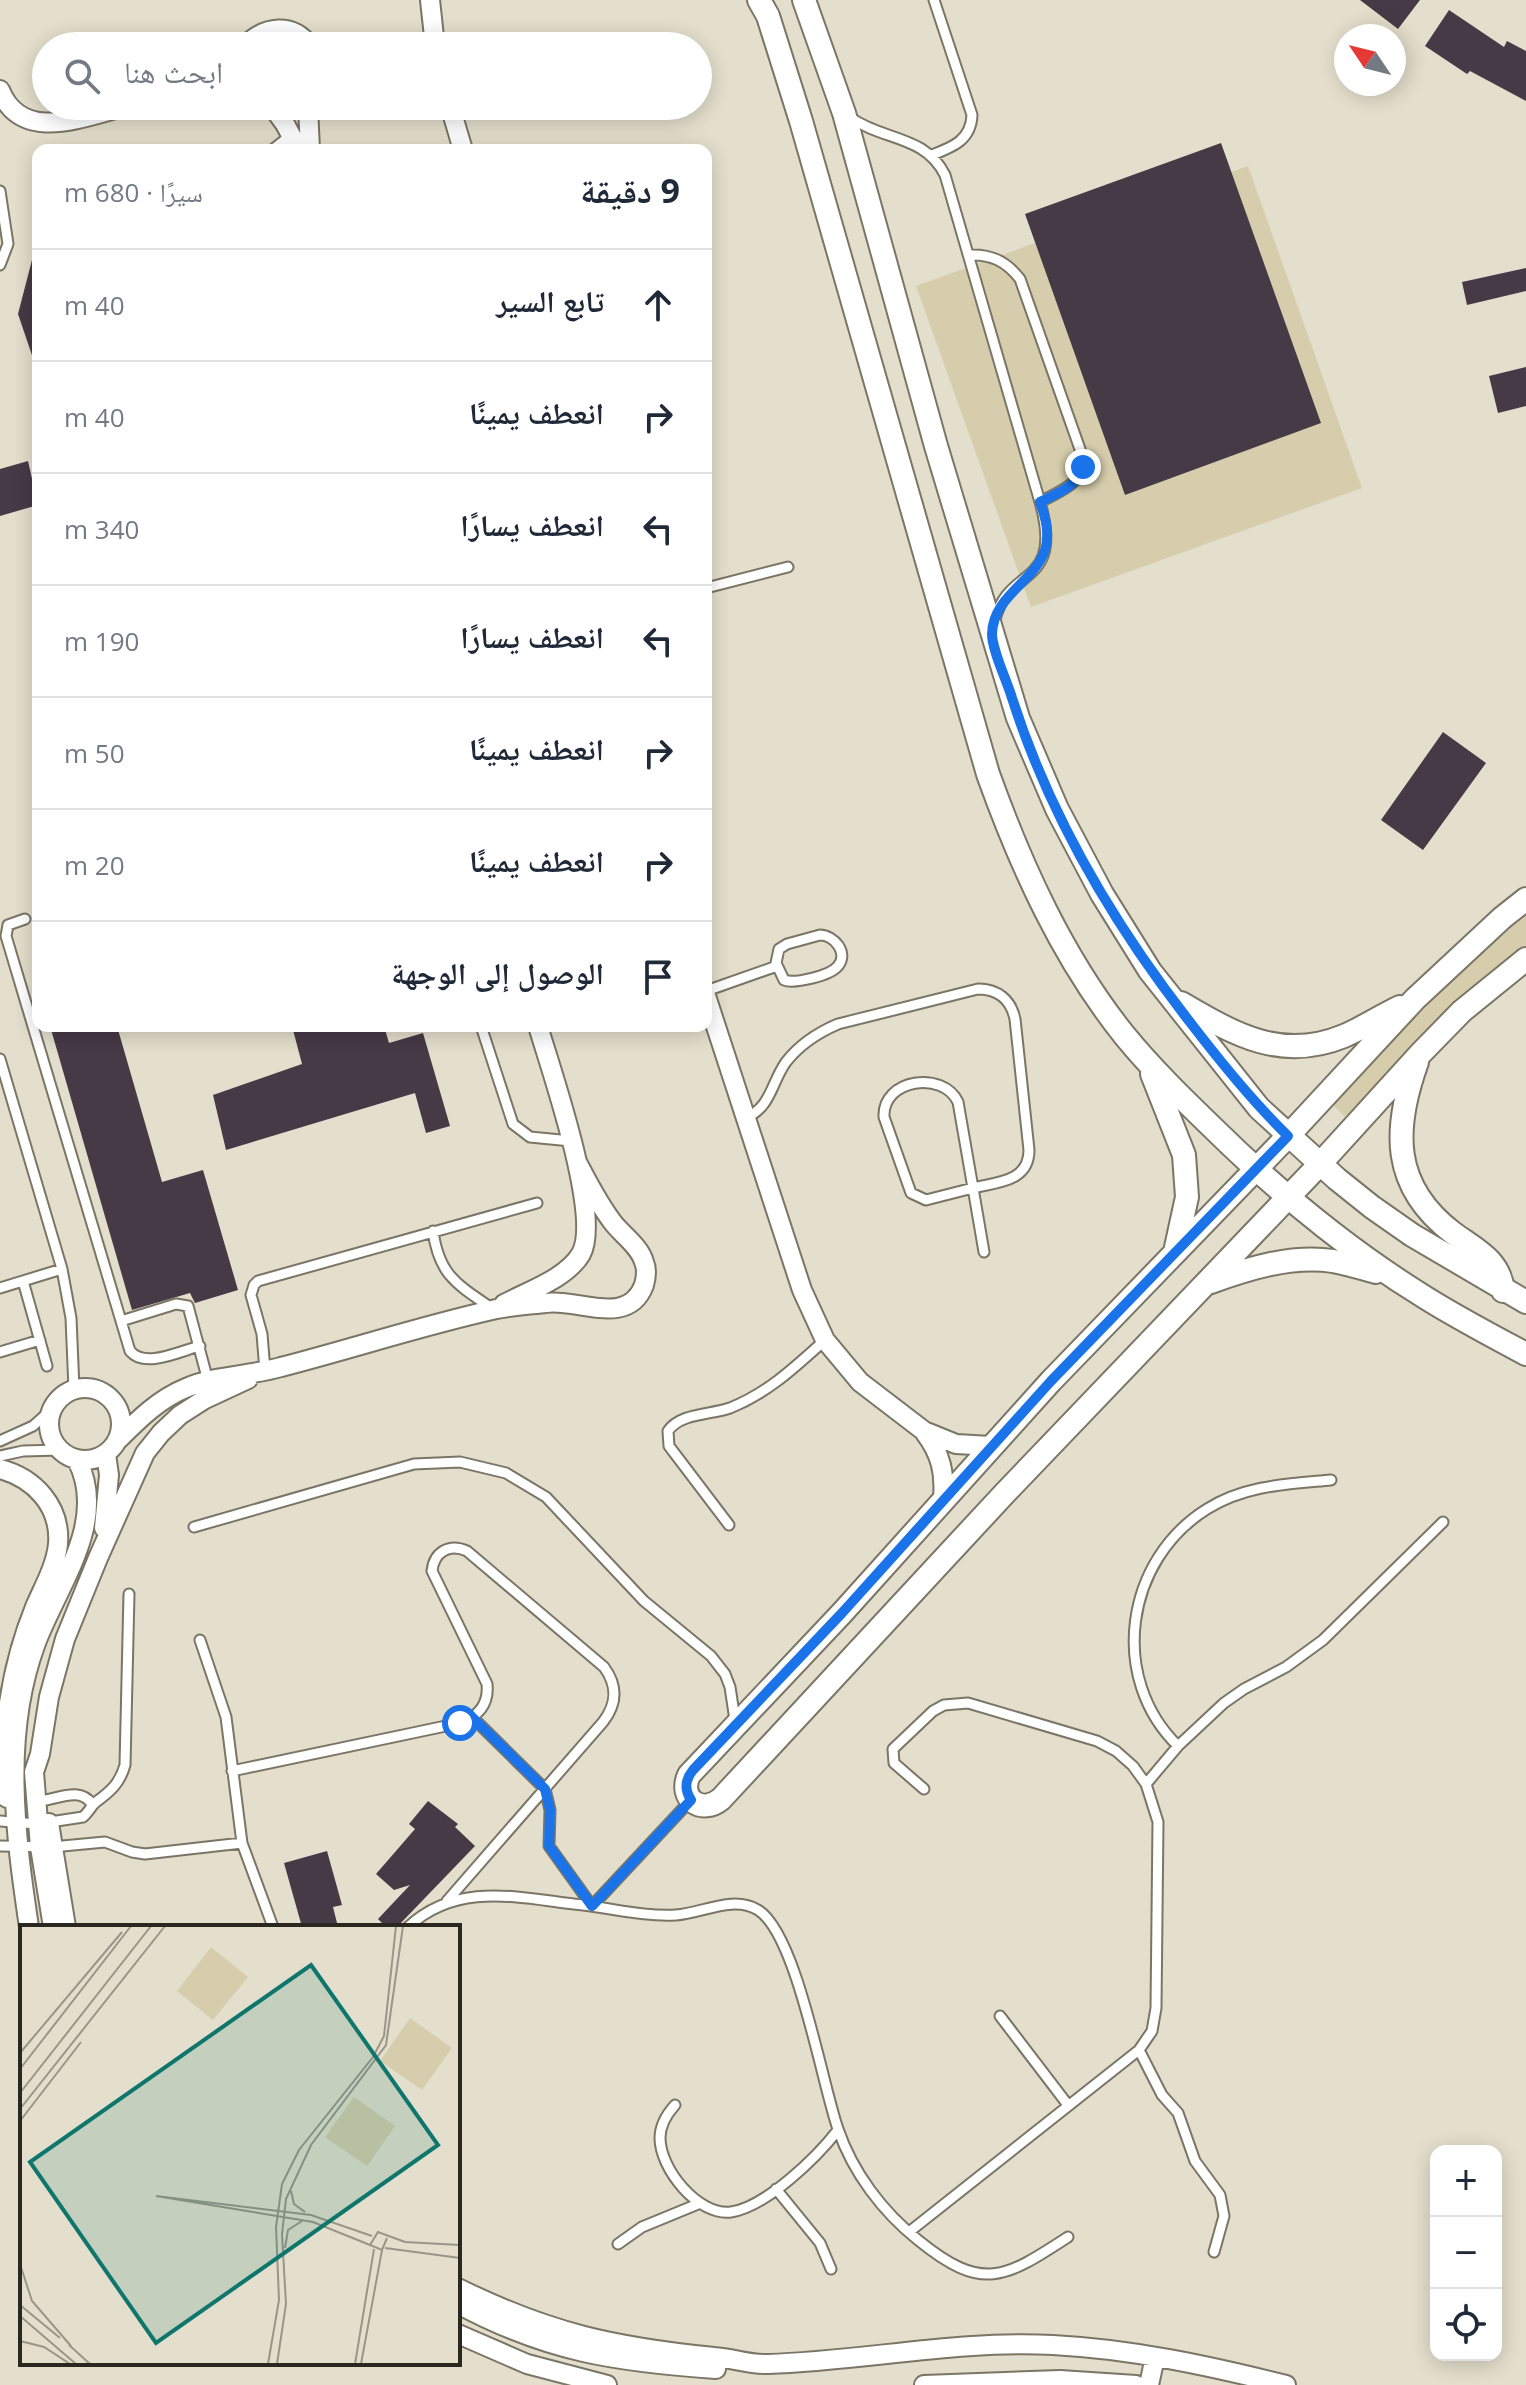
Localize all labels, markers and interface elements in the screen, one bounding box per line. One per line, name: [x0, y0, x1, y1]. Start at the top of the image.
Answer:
north arrow: [1334, 24, 1406, 96]
search box: [32, 32, 712, 120]
text: ابحث هنا: [124, 51, 223, 92]
icon: search: [60, 54, 104, 98]
text: 9 دقيقة: [580, 167, 680, 213]
text: سيرًا · 680 m: [64, 174, 203, 210]
text: تابع السير: [496, 280, 604, 321]
icon: ahead: [636, 283, 680, 327]
text: 40 m: [64, 287, 125, 323]
text: انعطف يمينًا: [469, 392, 604, 433]
icon: right: [636, 395, 680, 439]
text: 40 m: [64, 399, 125, 435]
route end: [1065, 449, 1101, 485]
text: انعطف يسارًا: [460, 504, 604, 545]
icon: left: [636, 507, 680, 551]
text: 340 m: [64, 511, 139, 547]
text: انعطف يسارًا: [460, 616, 604, 657]
icon: left: [636, 619, 680, 663]
text: 190 m: [64, 623, 139, 659]
text: انعطف يمينًا: [469, 728, 604, 769]
icon: right: [636, 731, 680, 775]
text: 50 m: [64, 735, 125, 771]
text: انعطف يمينًا: [469, 840, 604, 881]
icon: right: [636, 843, 680, 887]
text: 20 m: [64, 847, 125, 883]
text: الوصول إلى الوجهة: [391, 952, 604, 993]
icon: arrive: [636, 955, 680, 999]
route start: [442, 1705, 478, 1741]
inset map: [20, 1925, 460, 2365]
map controls: [1430, 2145, 1502, 2361]
button: +: [1430, 2145, 1502, 2217]
button: −: [1430, 2217, 1502, 2289]
button: locate: [1430, 2289, 1502, 2361]

